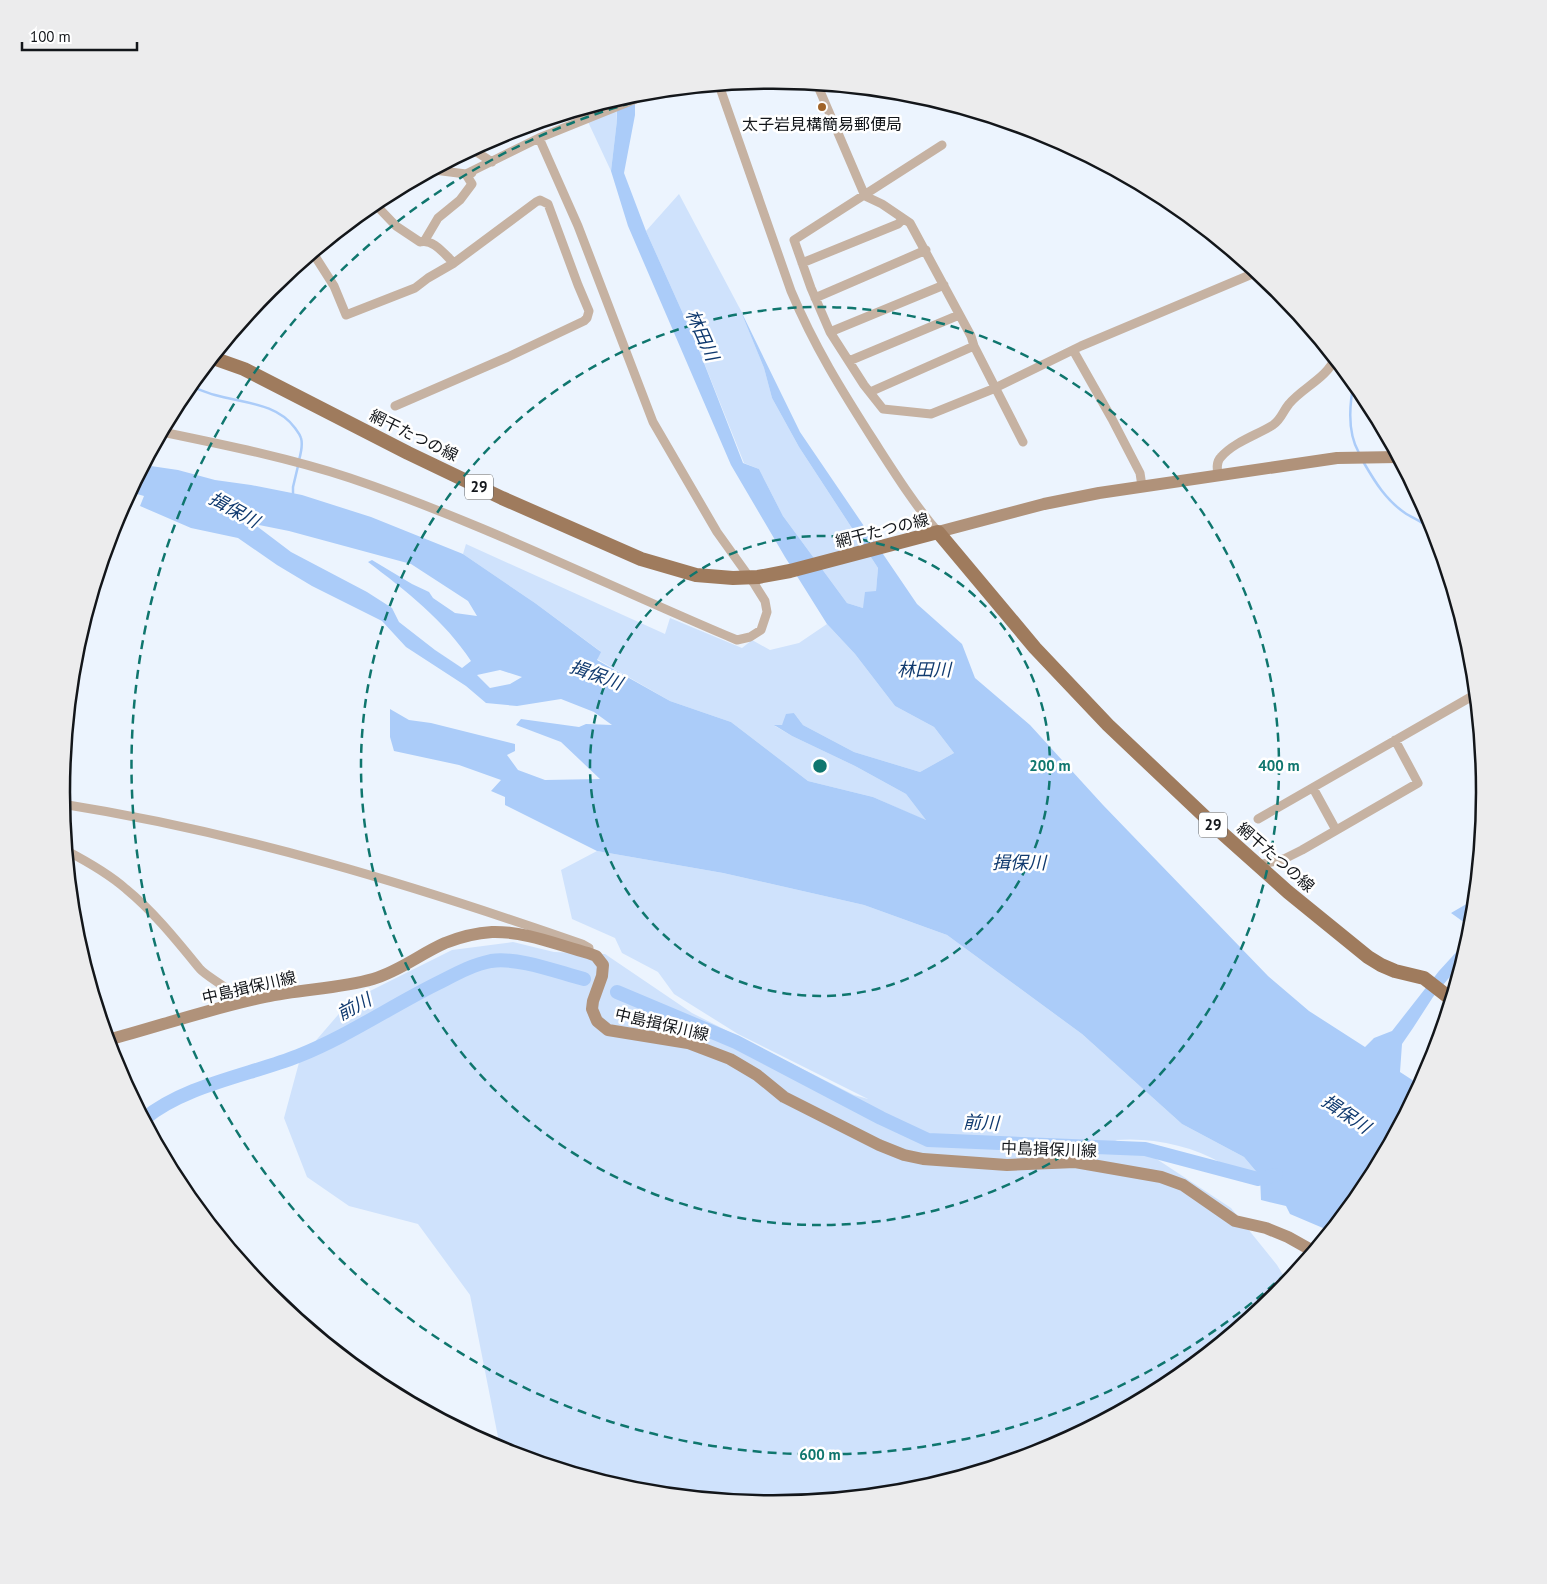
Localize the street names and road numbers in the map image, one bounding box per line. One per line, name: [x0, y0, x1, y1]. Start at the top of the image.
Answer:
street label: 網干たつの線: [366, 405, 462, 465]
road number: 29: [465, 474, 493, 500]
street label: 網干たつの線: [833, 509, 931, 551]
road number: 29: [1199, 812, 1227, 838]
street label: 網干たつの線: [1233, 818, 1319, 896]
street label: 中島揖保川線: [200, 966, 298, 1008]
street label: 中島揖保川線: [613, 1003, 711, 1045]
street label: 中島揖保川線: [1001, 1137, 1097, 1161]

